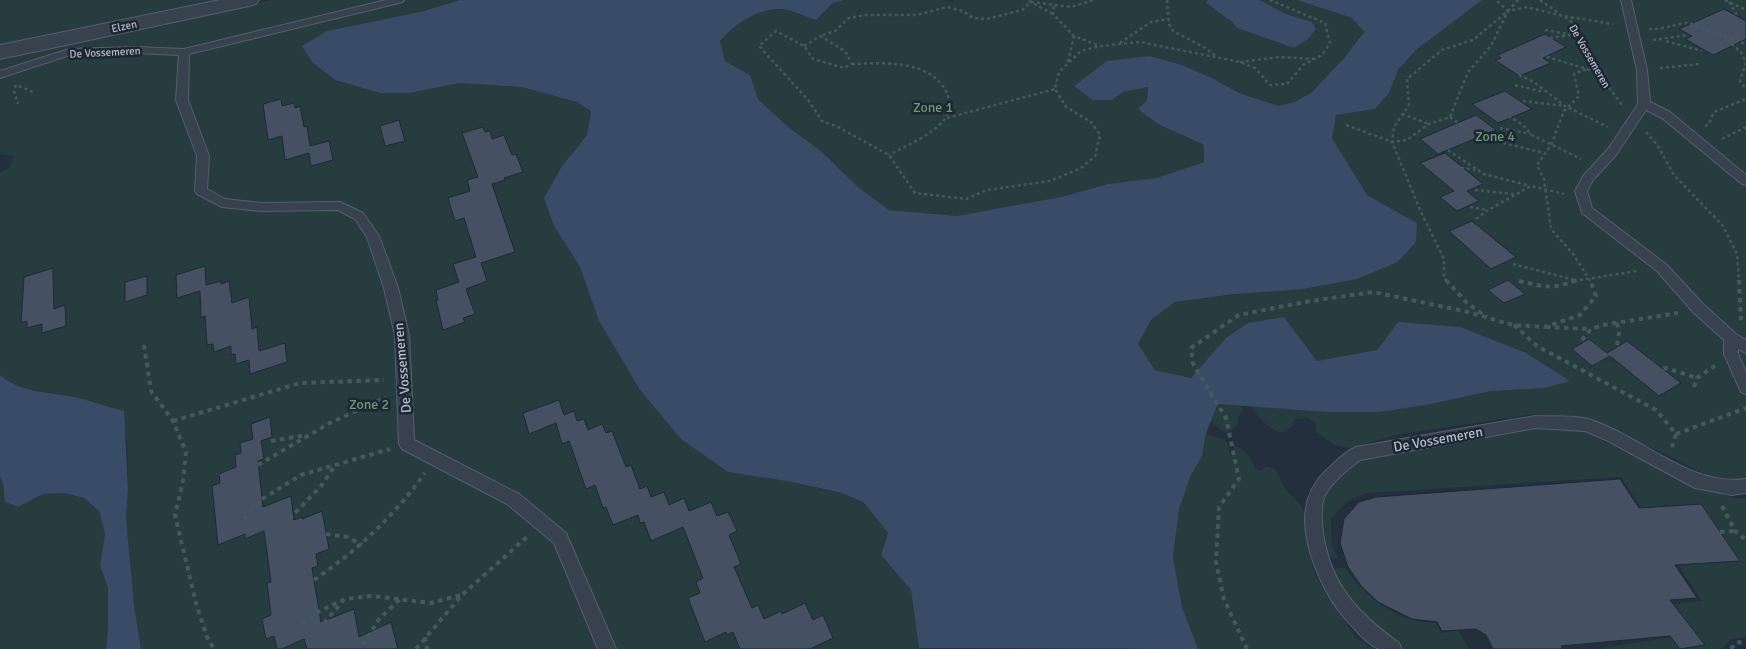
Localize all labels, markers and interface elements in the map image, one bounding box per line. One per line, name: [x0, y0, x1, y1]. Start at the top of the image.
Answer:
street label: Elzen: [110, 17, 138, 36]
street label: De Vossemeren: [1566, 22, 1613, 90]
street label: De Vossemeren: [69, 44, 141, 61]
park label: Zone 1: [913, 99, 953, 116]
park label: Zone 4: [1475, 128, 1515, 145]
street label: De Vossemeren: [390, 322, 415, 414]
park label: Zone 2: [349, 396, 389, 413]
street label: De Vossemeren: [1392, 423, 1484, 456]

